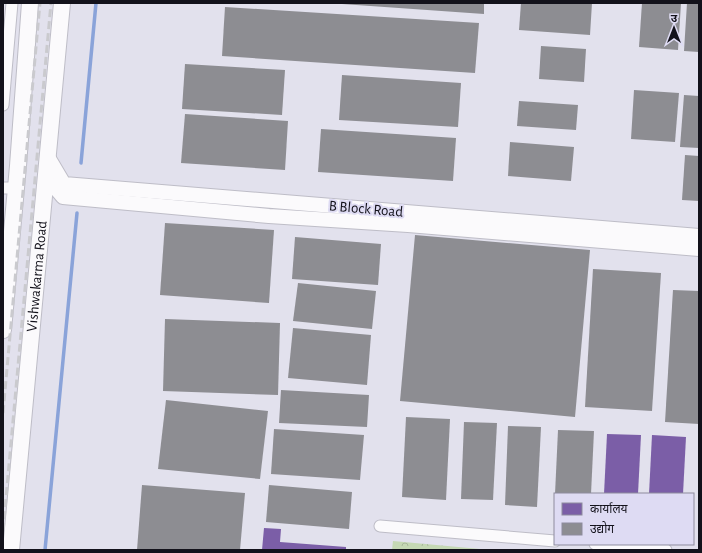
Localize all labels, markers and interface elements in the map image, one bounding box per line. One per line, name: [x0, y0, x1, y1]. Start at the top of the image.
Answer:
north arrow: [654, 8, 694, 48]
text: उ: [671, 13, 678, 24]
street label: B Block Road: [328, 198, 404, 220]
street label: Vishwakarma Road: [24, 220, 49, 332]
legend: [554, 493, 694, 545]
text: कार्यालय: [590, 502, 629, 515]
text: उद्योग: [590, 521, 614, 535]

